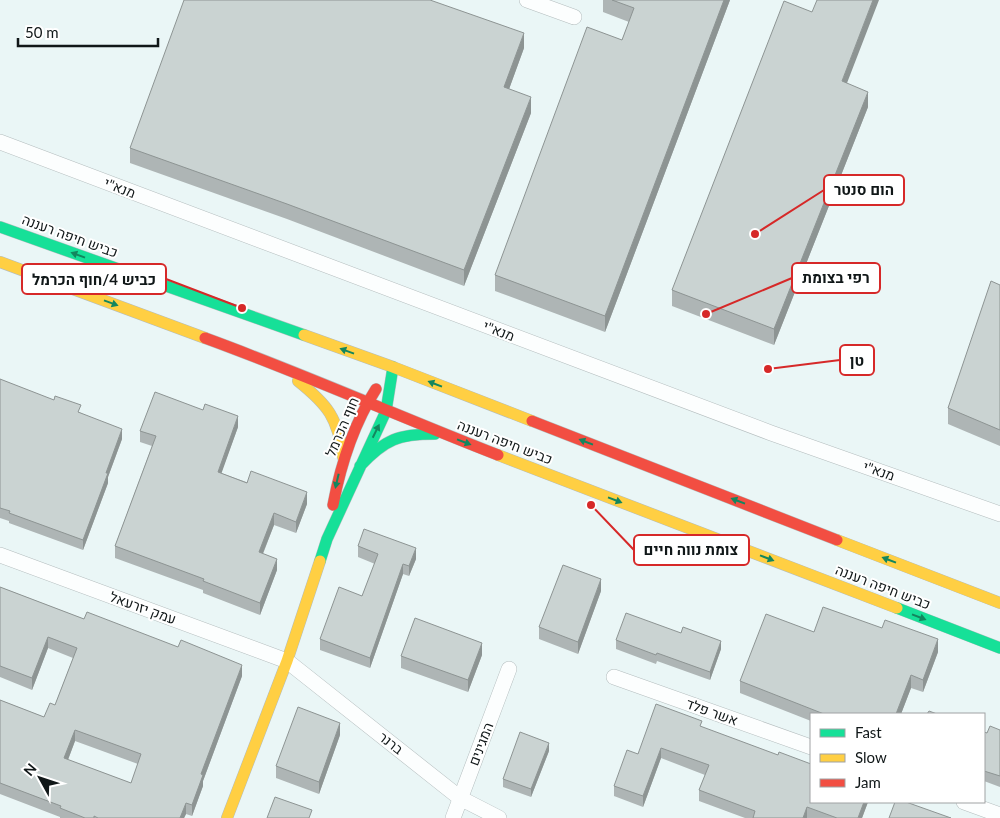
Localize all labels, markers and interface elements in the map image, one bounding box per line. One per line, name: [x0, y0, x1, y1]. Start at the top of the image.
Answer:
scale bar: [18, 15, 158, 47]
text: 50 m: [25, 23, 59, 41]
street label: מנא"י: [102, 174, 138, 201]
callout: הום סנטר: [824, 175, 904, 205]
text: הום סנטר: [834, 180, 894, 198]
street label: כביש חיפה רעננה: [20, 210, 120, 261]
one-way arrow: [71, 251, 86, 258]
callout: רפי בצומת: [792, 263, 880, 293]
callout: כביש 4/חוף הכרמל: [22, 264, 166, 294]
text: רפי בצומת: [802, 268, 870, 286]
text: כביש 4/חוף הכרמל: [32, 270, 156, 288]
one-way arrow: [104, 300, 119, 307]
street label: מנא"י: [481, 317, 517, 344]
callout: טן: [840, 345, 874, 375]
one-way arrow: [339, 347, 354, 354]
text: טן: [850, 351, 864, 369]
one-way arrow: [428, 379, 442, 387]
street label: חוף הכרמל: [321, 394, 362, 459]
street label: כביש חיפה רעננה: [455, 416, 555, 467]
one-way arrow: [372, 424, 380, 438]
one-way arrow: [578, 438, 593, 446]
one-way arrow: [456, 439, 471, 446]
street label: מנא"י: [861, 457, 897, 484]
one-way arrow: [333, 473, 341, 488]
one-way arrow: [608, 496, 623, 504]
one-way arrow: [730, 497, 745, 505]
callout: צומת נווה חיים: [634, 535, 749, 565]
text: צומת נווה חיים: [644, 540, 739, 558]
one-way arrow: [760, 555, 774, 563]
one-way arrow: [881, 556, 896, 564]
street label: כביש חיפה רעננה: [833, 561, 933, 612]
street label: עמק יזרעאל: [108, 588, 179, 627]
one-way arrow: [911, 614, 926, 621]
street label: אשר פלד: [684, 694, 740, 729]
legend: [810, 713, 985, 803]
street label: המגינים: [465, 720, 497, 768]
text: Fast: [855, 723, 882, 741]
street label: ברנר: [376, 728, 407, 758]
text: Slow: [855, 748, 887, 766]
north arrow: [15, 753, 65, 803]
text: N: [20, 760, 40, 779]
text: Jam: [855, 773, 881, 791]

